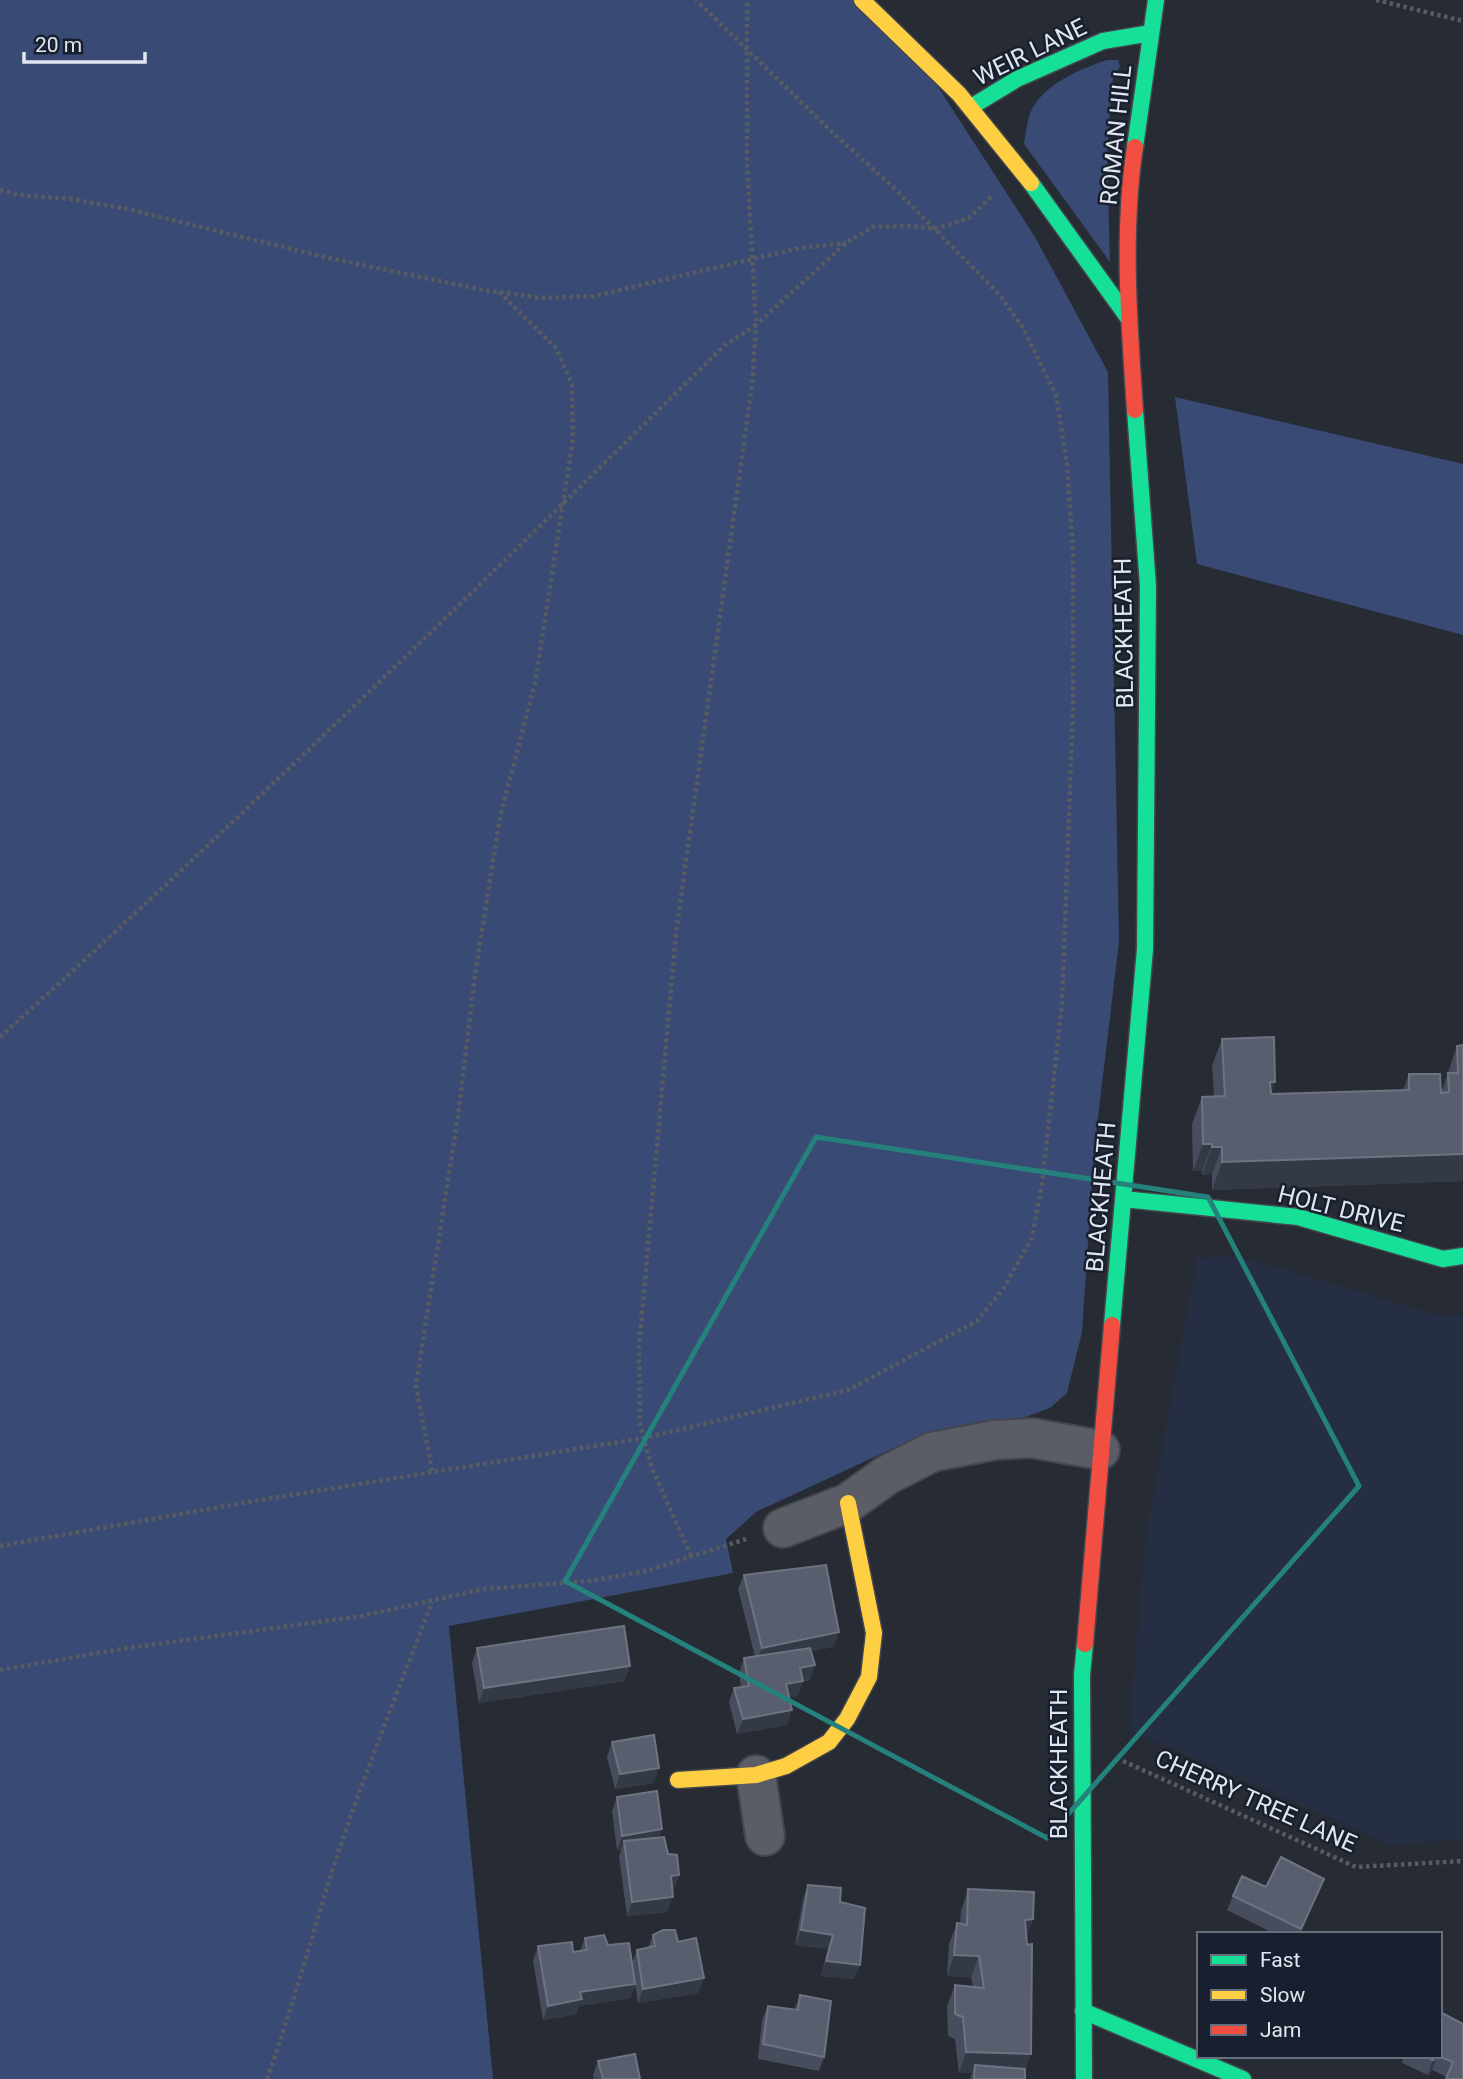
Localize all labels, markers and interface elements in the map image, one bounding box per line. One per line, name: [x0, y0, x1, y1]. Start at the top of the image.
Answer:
street label: WEIR LANE: [969, 13, 1091, 91]
scale bar: [24, 21, 145, 65]
text: 20 m: [35, 33, 82, 57]
street label: ROMAN HILL: [1095, 64, 1137, 206]
street label: BLACKHEATH: [1109, 557, 1139, 709]
street label: BLACKHEATH: [1080, 1121, 1122, 1273]
street label: HOLT DRIVE: [1275, 1180, 1407, 1238]
street label: BLACKHEATH: [1045, 1689, 1073, 1839]
street label: CHERRY TREE LANE: [1151, 1744, 1361, 1858]
legend: [1197, 1932, 1442, 2058]
text: Fast: [1260, 1948, 1301, 1972]
text: Slow: [1260, 1983, 1306, 2007]
text: Jam: [1260, 2018, 1301, 2042]

